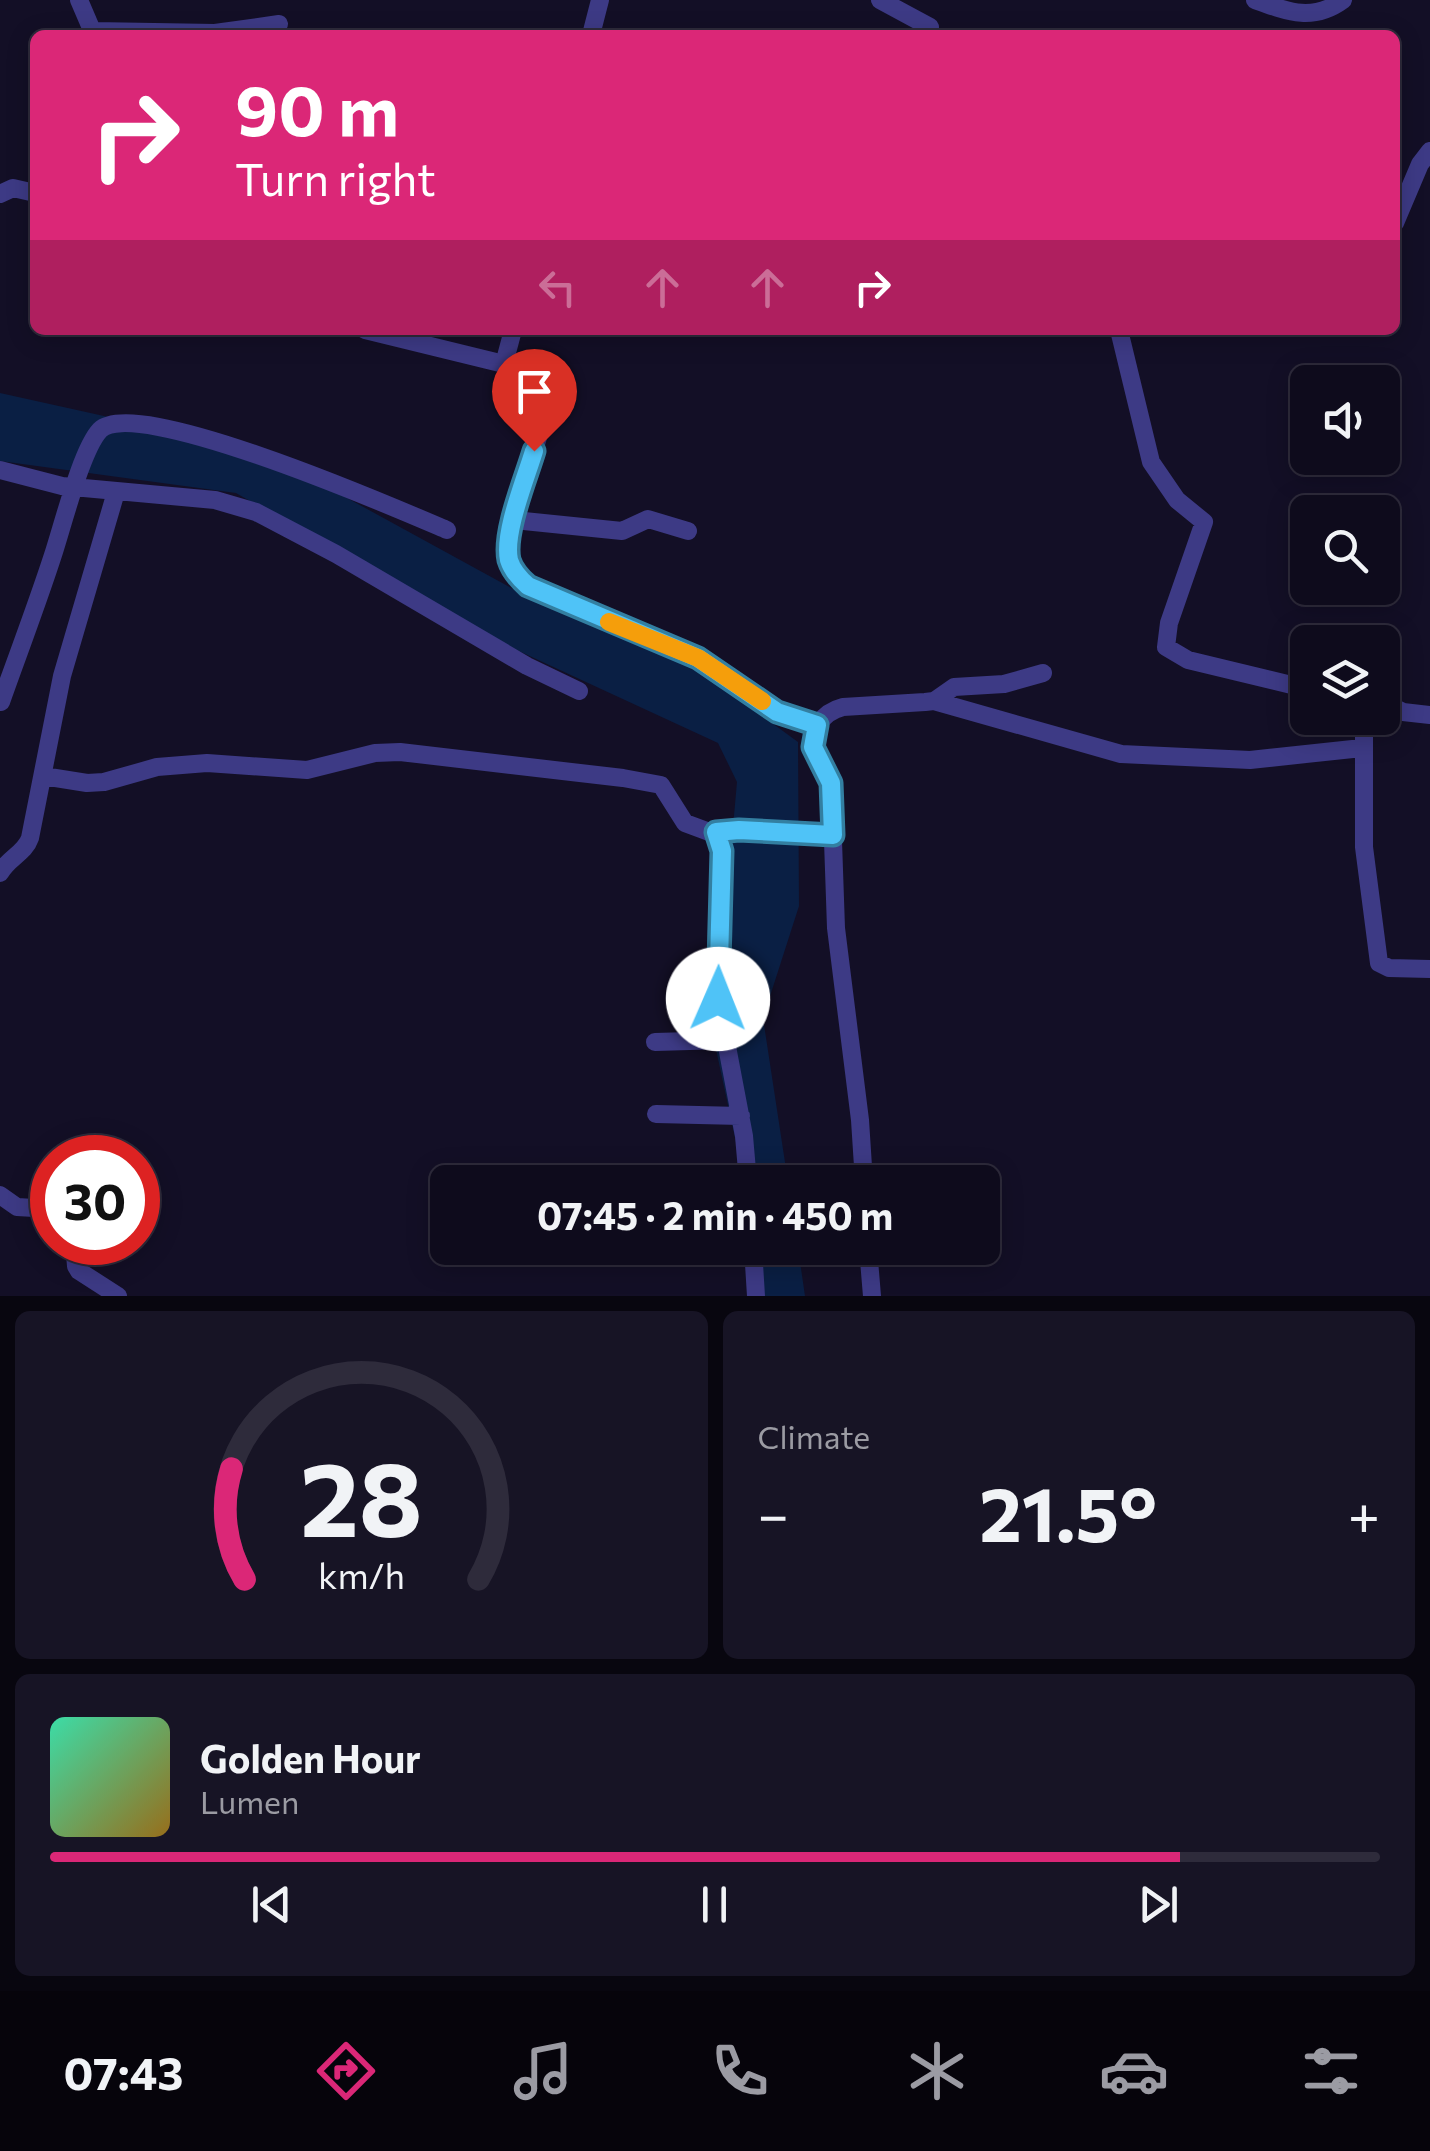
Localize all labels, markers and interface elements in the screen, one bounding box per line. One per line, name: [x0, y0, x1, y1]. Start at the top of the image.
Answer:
text: 90 m: [235, 65, 399, 150]
icon: right: [70, 70, 200, 200]
text: Turn right: [235, 150, 436, 205]
icon: left: [530, 260, 585, 315]
icon: ahead: [635, 260, 690, 315]
icon: ahead: [740, 260, 795, 315]
icon: right: [845, 260, 900, 315]
pin: [492, 349, 577, 452]
icon: arrive: [507, 364, 562, 419]
map controls: [1290, 365, 1400, 735]
button: sound: [1290, 365, 1400, 475]
button: search: [1290, 495, 1400, 605]
button: layers: [1290, 625, 1400, 735]
position arrow: [666, 947, 770, 1051]
speed limit sign: 30: [30, 1135, 160, 1265]
text: 07:45 · 2 min · 450 m: [537, 1191, 893, 1238]
text: Climate: [758, 1416, 870, 1456]
text: 28: [300, 1431, 423, 1558]
text: 21.5°: [979, 1466, 1157, 1557]
text: −: [758, 1479, 789, 1546]
text: +: [1348, 1479, 1380, 1546]
text: km/h: [318, 1553, 405, 1596]
text: Golden Hour: [200, 1734, 421, 1781]
text: Lumen: [200, 1781, 299, 1821]
icon: previous: [244, 1877, 299, 1932]
icon: pause: [687, 1877, 742, 1932]
icon: next: [1131, 1877, 1186, 1932]
icon: directions: [311, 2036, 381, 2106]
icon: music: [508, 2036, 578, 2106]
icon: phone: [705, 2036, 775, 2106]
icon: climate: [902, 2036, 972, 2106]
icon: car: [1099, 2036, 1169, 2106]
icon: filters: [1296, 2036, 1366, 2106]
text: 07:43: [64, 2044, 184, 2099]

